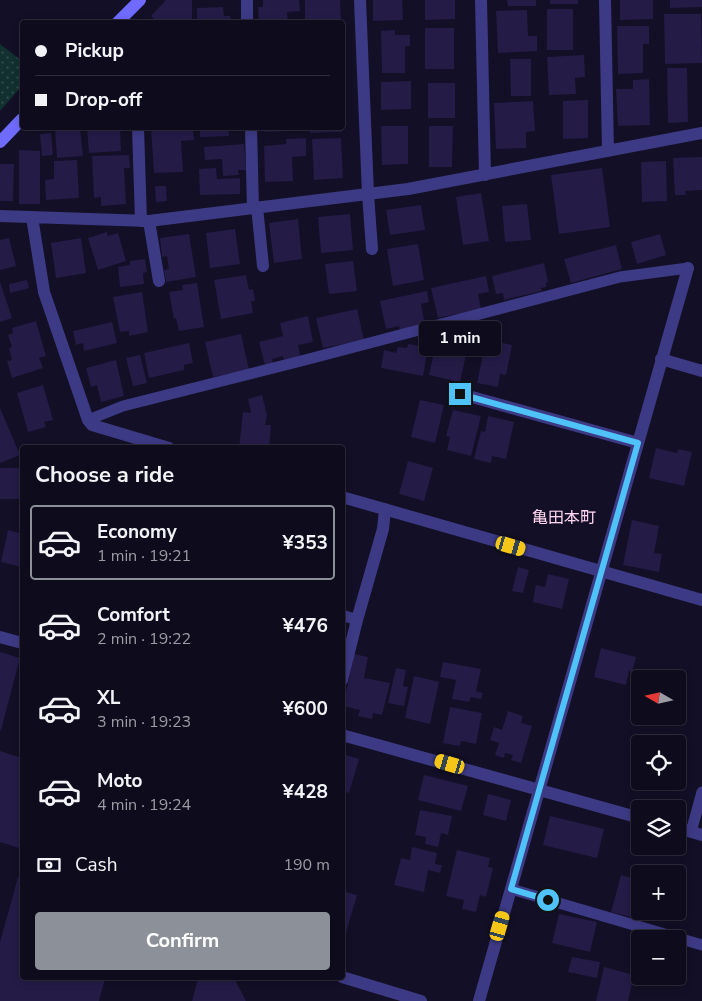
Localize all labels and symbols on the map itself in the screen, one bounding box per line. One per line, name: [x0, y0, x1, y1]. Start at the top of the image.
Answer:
callout: 1 min: [419, 322, 501, 356]
route end: [449, 383, 471, 405]
district label: 亀田本町: [532, 507, 596, 529]
car: [494, 535, 527, 557]
north arrow: [631, 670, 686, 725]
car: [433, 753, 466, 775]
route start: [537, 889, 559, 911]
car: [488, 910, 511, 942]

